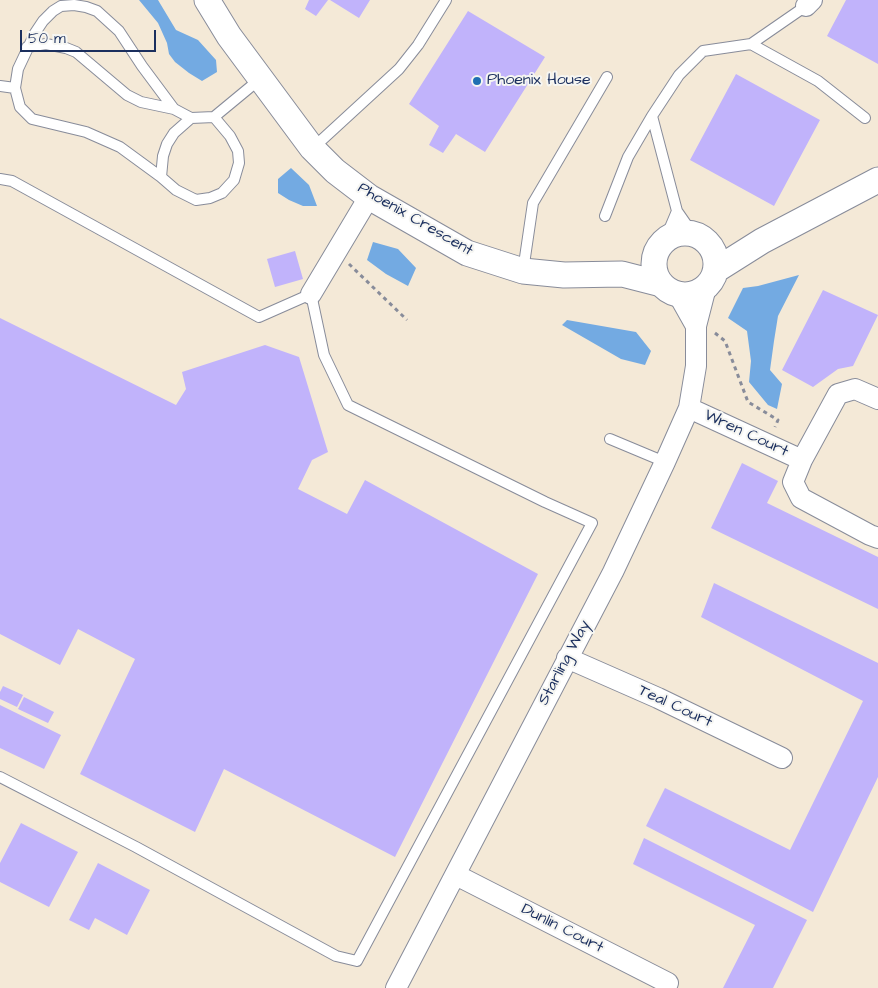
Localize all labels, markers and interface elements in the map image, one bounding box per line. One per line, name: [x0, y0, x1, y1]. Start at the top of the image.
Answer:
scale bar: [22, 20, 159, 52]
text: 50 m: [28, 28, 66, 49]
place label: Phoenix House: [487, 71, 591, 91]
marker: Phoenix House: [471, 75, 483, 87]
street label: Phoenix Crescent: [354, 179, 476, 261]
street label: Wren Court: [701, 406, 791, 462]
street label: Starling Way: [535, 617, 595, 709]
street label: Teal Court: [635, 682, 715, 732]
street label: Dunlin Court: [518, 900, 606, 958]

